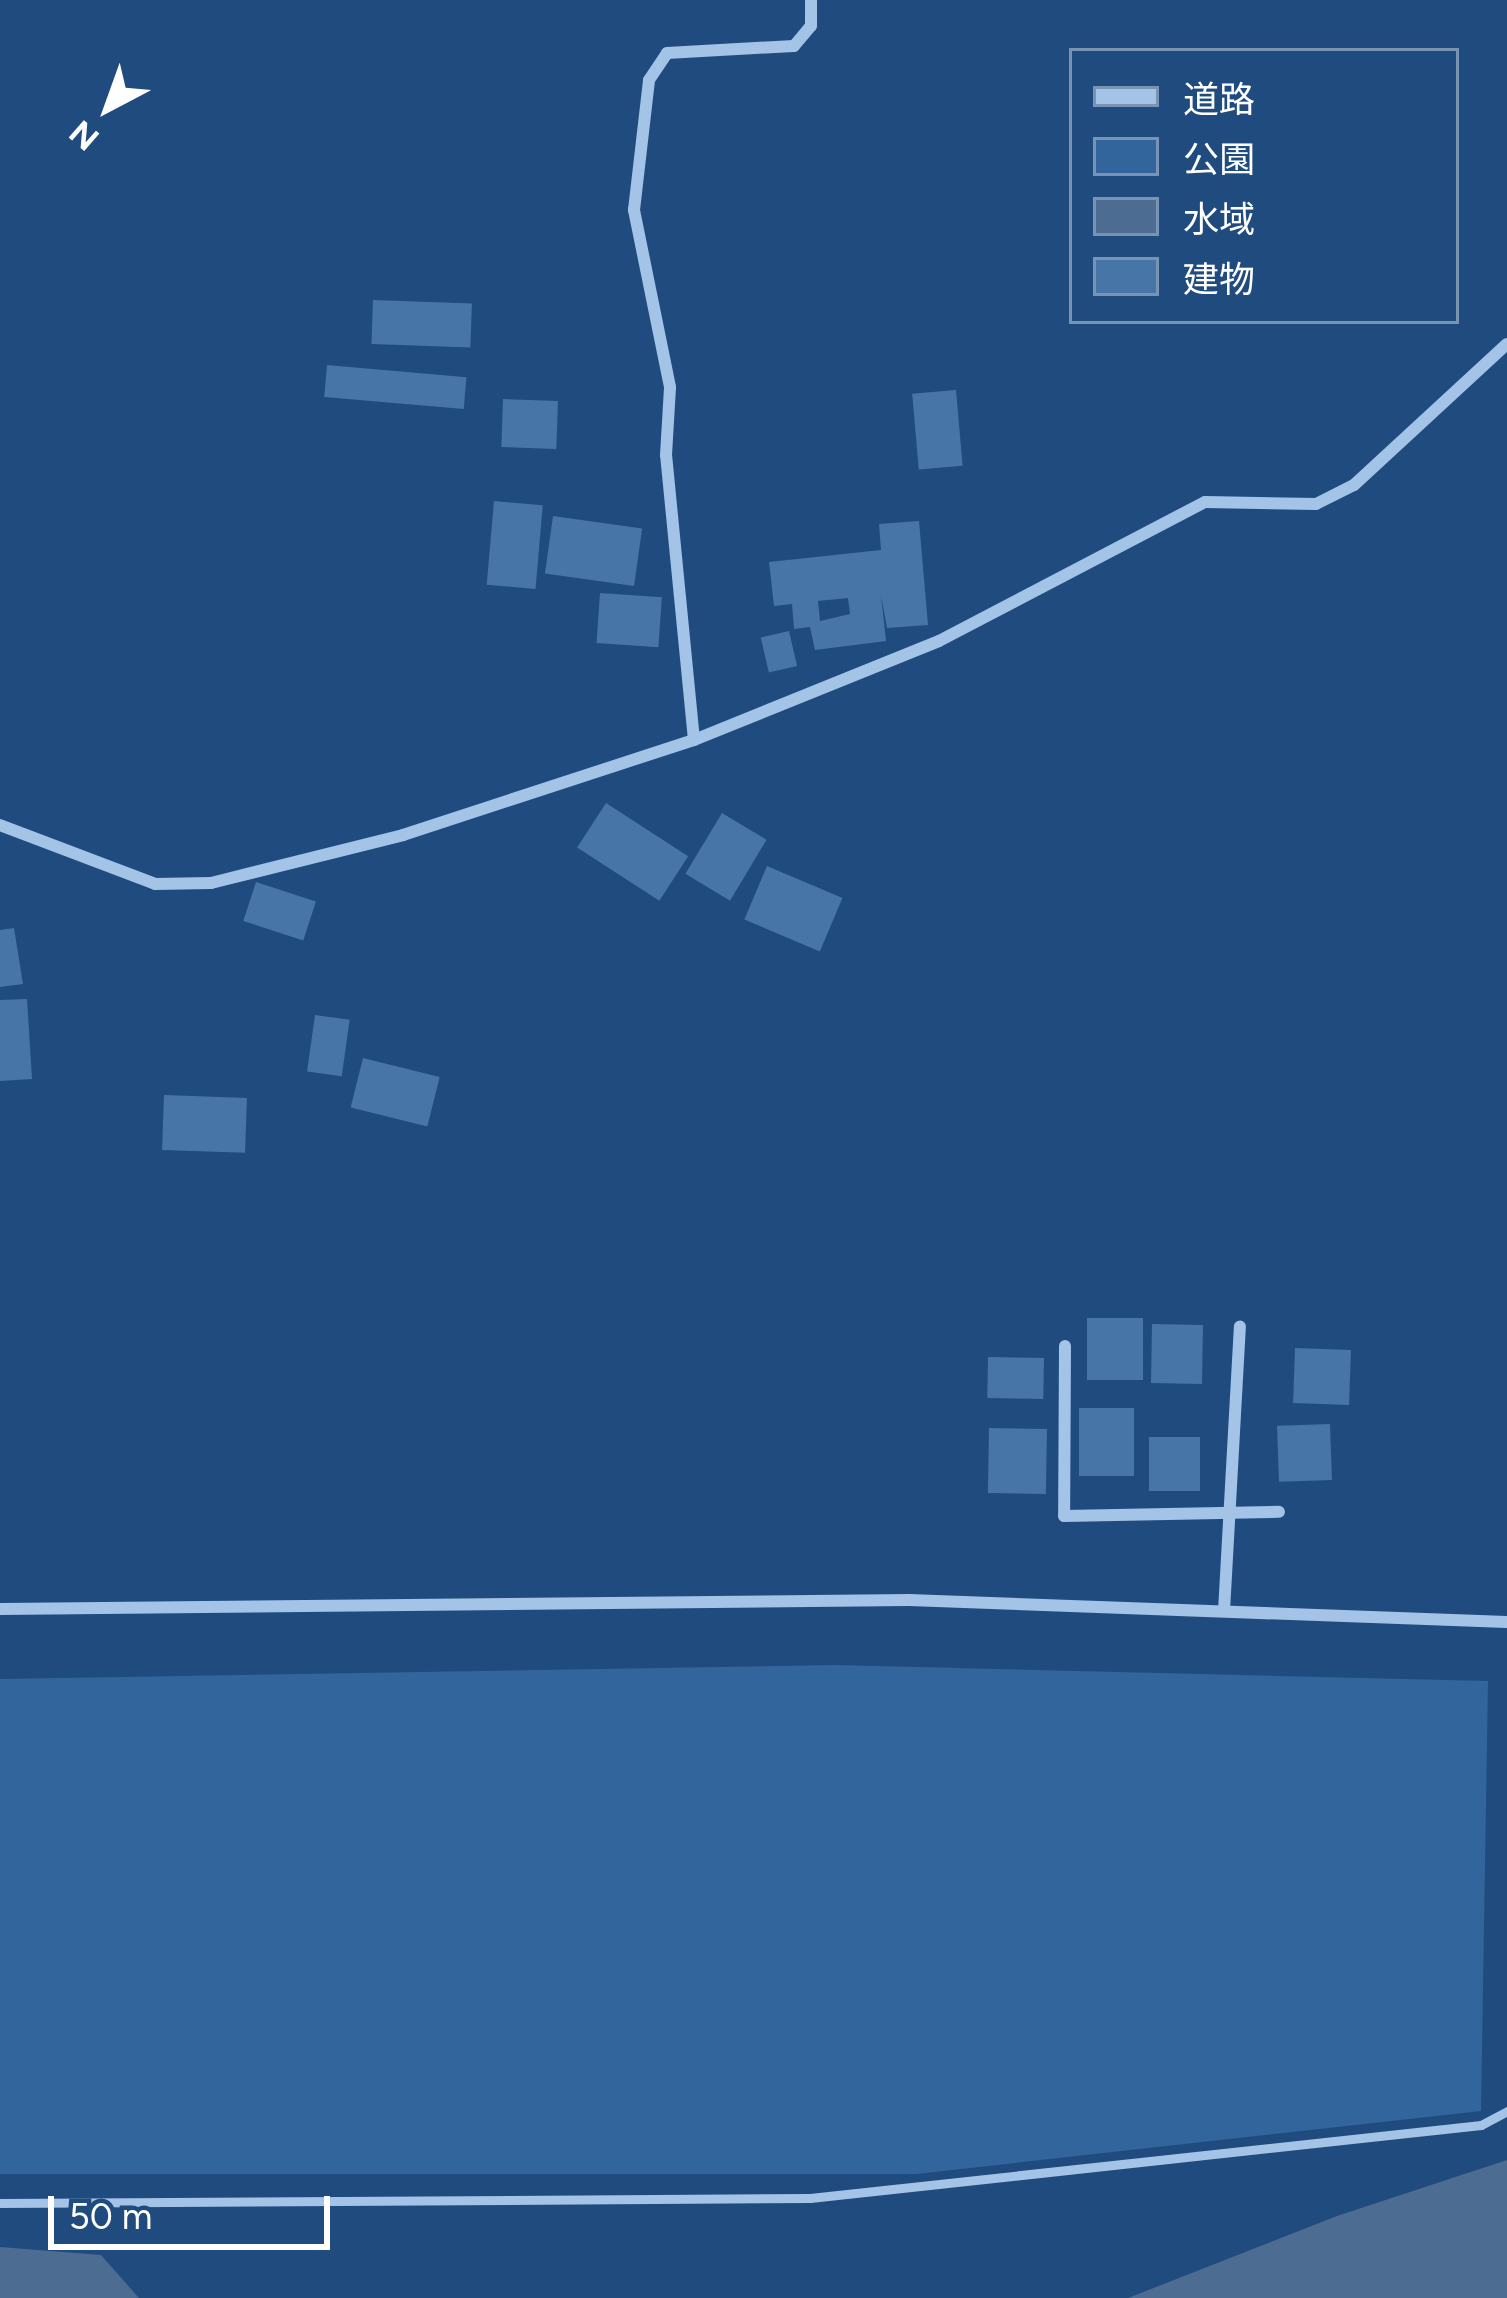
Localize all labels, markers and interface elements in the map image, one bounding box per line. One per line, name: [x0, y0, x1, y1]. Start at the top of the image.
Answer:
north arrow: [48, 48, 168, 168]
legend: [1069, 48, 1459, 324]
text: 道路: [1183, 78, 1255, 121]
text: N: [62, 112, 106, 159]
text: 公園: [1183, 138, 1255, 181]
text: 水域: [1183, 198, 1255, 241]
text: 建物: [1183, 258, 1255, 301]
scale bar: [54, 2172, 336, 2246]
text: 50 m: [69, 2195, 152, 2238]

